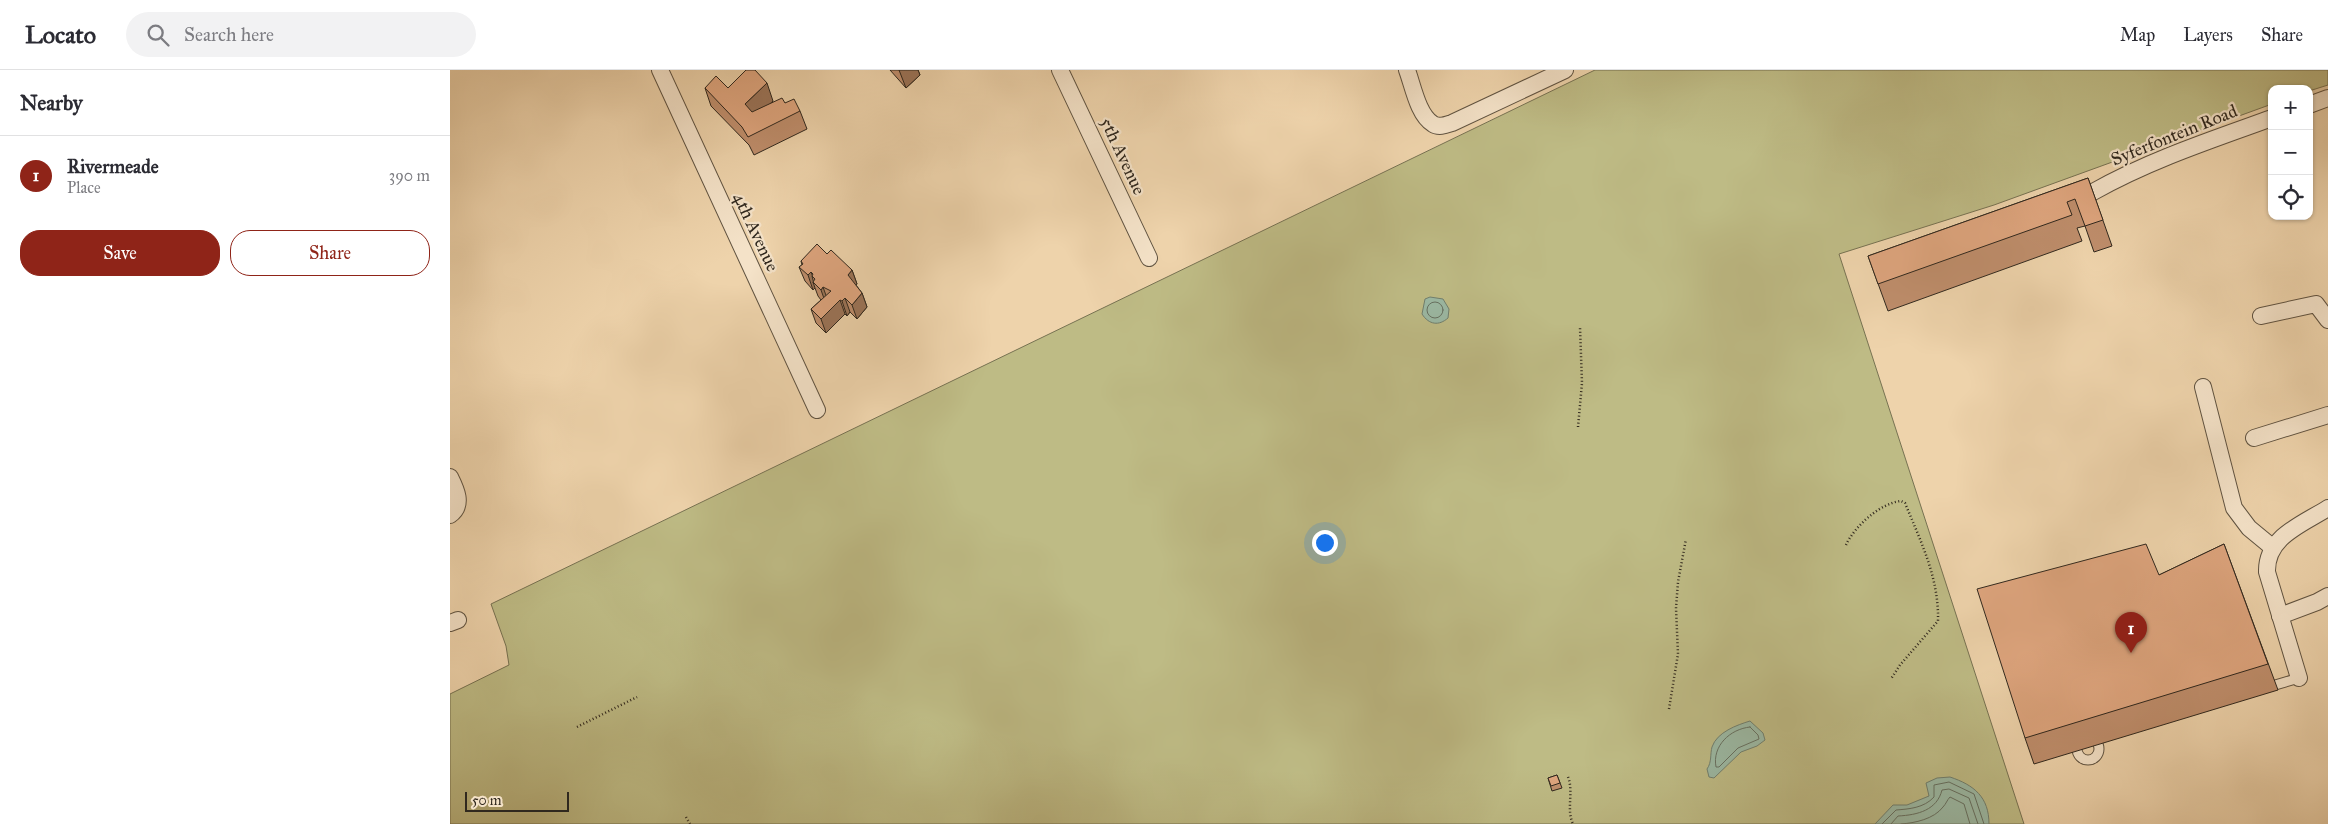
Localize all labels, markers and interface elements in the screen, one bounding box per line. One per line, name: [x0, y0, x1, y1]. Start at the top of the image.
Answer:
search box: [126, 12, 476, 57]
text: Locato: [25, 20, 96, 50]
icon: search: [144, 21, 172, 49]
text: Search here: [184, 23, 274, 46]
text: Map: [2120, 24, 2155, 46]
text: Layers: [2183, 24, 2233, 46]
text: Share: [2261, 24, 2303, 46]
map controls: [2268, 85, 2313, 220]
button: +: [2268, 85, 2313, 130]
text: Nearby: [20, 90, 83, 116]
street label: Syferfontein Road: [2108, 100, 2240, 170]
street label: 5th Avenue: [1096, 114, 1150, 198]
button: −: [2268, 130, 2313, 175]
text: Rivermeade: [67, 155, 159, 178]
text: 1: [33, 166, 39, 185]
text: 390 m: [389, 166, 430, 185]
button: locate: [2268, 175, 2313, 220]
text: Place: [67, 178, 101, 197]
street label: 4th Avenue: [728, 189, 784, 275]
button: Save: [20, 230, 220, 276]
button: Share: [230, 230, 430, 276]
your location: [1312, 530, 1338, 556]
pin: 1: [2115, 612, 2147, 653]
scale bar: [465, 789, 569, 812]
text: 50 m: [472, 792, 501, 809]

